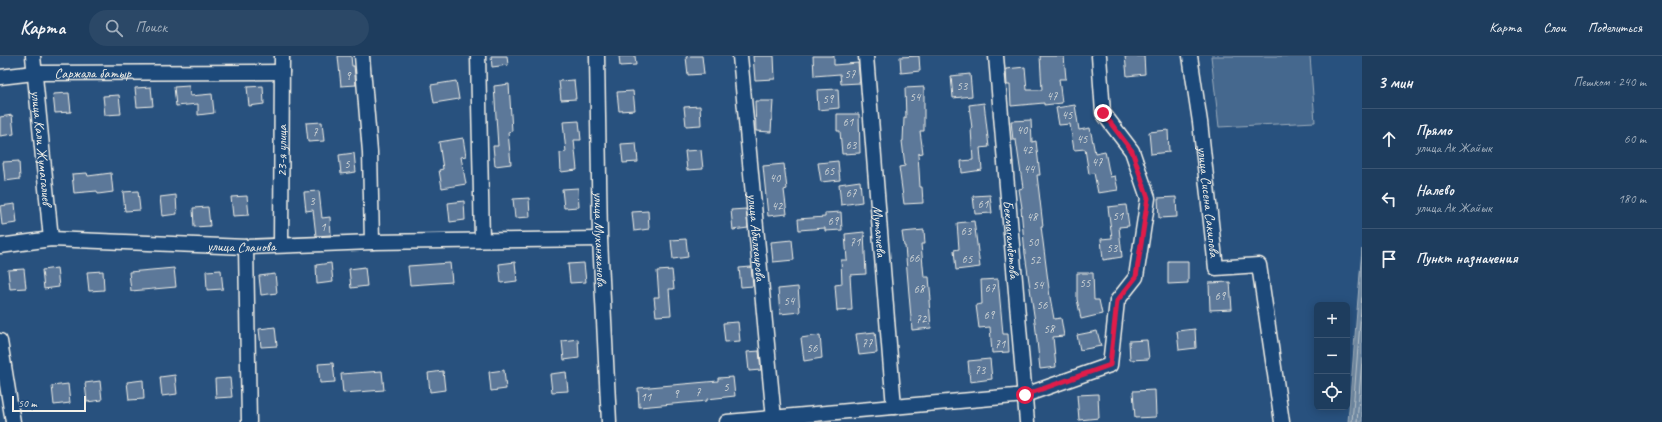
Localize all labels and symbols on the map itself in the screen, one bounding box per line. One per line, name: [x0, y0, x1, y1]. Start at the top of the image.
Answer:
street label: Саржала батыр: [55, 64, 132, 81]
house number: 57: [845, 66, 856, 82]
house number: 9: [345, 68, 352, 84]
house number: 53: [957, 78, 969, 94]
house number: 47: [1047, 88, 1058, 104]
street label: улица Кали Жумагалиев: [28, 89, 56, 209]
house number: 54: [910, 89, 922, 105]
house number: 59: [823, 91, 835, 107]
route end: [1094, 104, 1112, 122]
house number: 45: [1062, 107, 1073, 123]
house number: 61: [843, 114, 854, 130]
house number: 40: [1017, 122, 1029, 138]
street label: 23-я улица: [273, 124, 290, 177]
house number: 7: [312, 124, 318, 140]
house number: 45: [1077, 131, 1088, 147]
house number: 63: [846, 137, 858, 153]
house number: 42: [1022, 142, 1034, 158]
street label: улица Сисена Сакипова: [1194, 145, 1223, 259]
house number: 47: [1092, 154, 1103, 170]
house number: 5: [344, 156, 350, 172]
house number: 44: [1024, 161, 1036, 177]
house number: 65: [824, 163, 835, 179]
house number: 40: [770, 170, 782, 186]
house number: 67: [846, 185, 857, 201]
street label: улица Муханжанова: [591, 190, 611, 288]
street label: улица Абилхаирова: [744, 192, 770, 283]
house number: 3: [309, 193, 316, 209]
house number: 61: [978, 196, 989, 212]
house number: 42: [772, 198, 784, 214]
street label: Бекмагамбетова: [1000, 200, 1023, 280]
street label: Муталиева: [869, 205, 891, 259]
house number: 51: [1113, 208, 1124, 224]
house number: 48: [1027, 209, 1039, 225]
house number: 69: [828, 213, 840, 229]
house number: 1: [320, 219, 326, 235]
house number: 63: [961, 223, 973, 239]
house number: 71: [850, 234, 861, 250]
house number: 50: [1028, 234, 1040, 250]
street label: улица Сланова: [206, 237, 277, 256]
house number: 53: [1107, 240, 1119, 256]
house number: 66: [909, 250, 920, 266]
house number: 65: [962, 251, 973, 267]
house number: 52: [1030, 252, 1042, 268]
house number: 55: [1080, 275, 1091, 291]
house number: 54: [1033, 277, 1045, 293]
house number: 67: [985, 280, 996, 296]
house number: 68: [914, 281, 926, 297]
house number: 69: [1215, 288, 1227, 304]
house number: 54: [784, 293, 796, 309]
house number: 56: [1037, 297, 1048, 313]
house number: 69: [984, 307, 996, 323]
house number: 72: [916, 311, 928, 327]
house number: 58: [1044, 321, 1056, 337]
house number: 77: [862, 335, 873, 351]
house number: 71: [995, 336, 1006, 352]
house number: 56: [807, 340, 818, 356]
house number: 73: [975, 362, 987, 378]
house number: 5: [723, 379, 729, 395]
house number: 7: [695, 384, 701, 400]
house number: 9: [673, 386, 680, 402]
route start: [1016, 386, 1034, 404]
house number: 11: [641, 389, 652, 405]
scale bar: [12, 394, 86, 413]

